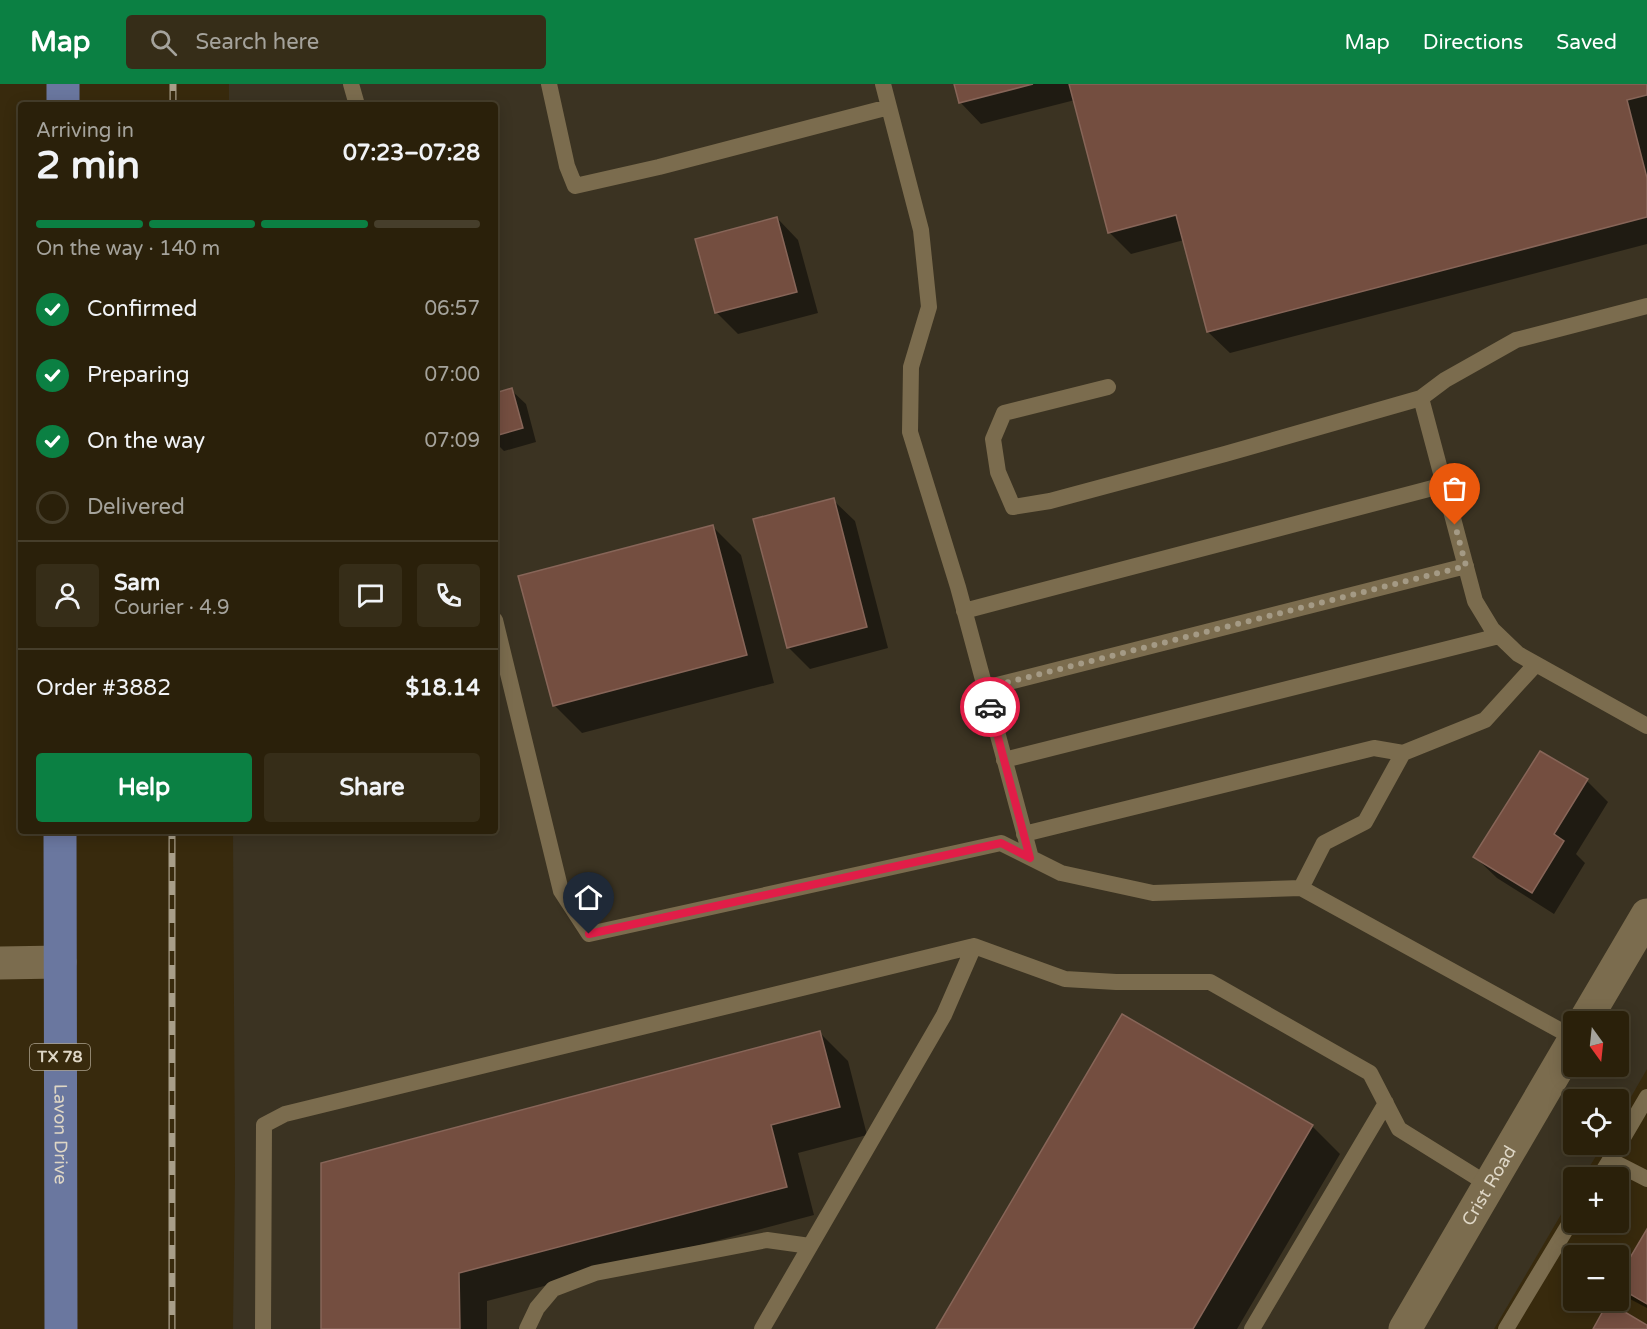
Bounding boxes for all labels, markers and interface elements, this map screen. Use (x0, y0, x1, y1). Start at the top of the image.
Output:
search box (126, 15, 546, 69)
text: Map (30, 25, 90, 59)
icon: search (147, 26, 180, 59)
text: Search here (195, 29, 319, 55)
text: Map (1344, 30, 1390, 55)
text: Directions (1423, 30, 1523, 55)
text: Saved (1556, 30, 1617, 55)
text: Arriving in (36, 119, 134, 143)
text: 07:23–07:28 (343, 140, 480, 166)
text: 2 min (36, 142, 140, 189)
text: On the way · 140 m (36, 237, 220, 261)
icon: check (36, 293, 69, 326)
text: Confirmed (87, 296, 197, 322)
text: 06:57 (425, 297, 480, 321)
icon: check (36, 359, 69, 392)
text: Preparing (87, 362, 190, 388)
text: 07:00 (425, 363, 480, 387)
icon: check (36, 425, 69, 458)
text: On the way (87, 428, 205, 454)
text: 07:09 (425, 429, 480, 453)
pin (1429, 463, 1480, 525)
icon: bag (1438, 472, 1471, 505)
text: Delivered (87, 494, 185, 520)
button: person (36, 564, 99, 627)
button: chat (339, 564, 402, 627)
button: phone (417, 564, 480, 627)
text: Sam (114, 570, 160, 596)
text: Courier · 4.9 (114, 596, 229, 620)
text: Order #3882 (36, 675, 171, 701)
text: $18.14 (405, 675, 480, 701)
courier (960, 677, 1020, 737)
icon: car (974, 691, 1007, 724)
button: Help (36, 753, 252, 822)
button: Share (264, 753, 480, 822)
pin (563, 872, 614, 934)
icon: home (572, 881, 605, 914)
north arrow (1563, 1011, 1629, 1077)
map controls (1563, 1011, 1629, 1311)
road number: TX 78 (30, 1044, 90, 1070)
street label: Lavon Drive (50, 1084, 72, 1184)
button: locate (1563, 1089, 1629, 1155)
street label: Crist Road (1457, 1142, 1521, 1230)
button: + (1563, 1167, 1629, 1233)
button: − (1563, 1245, 1629, 1311)

